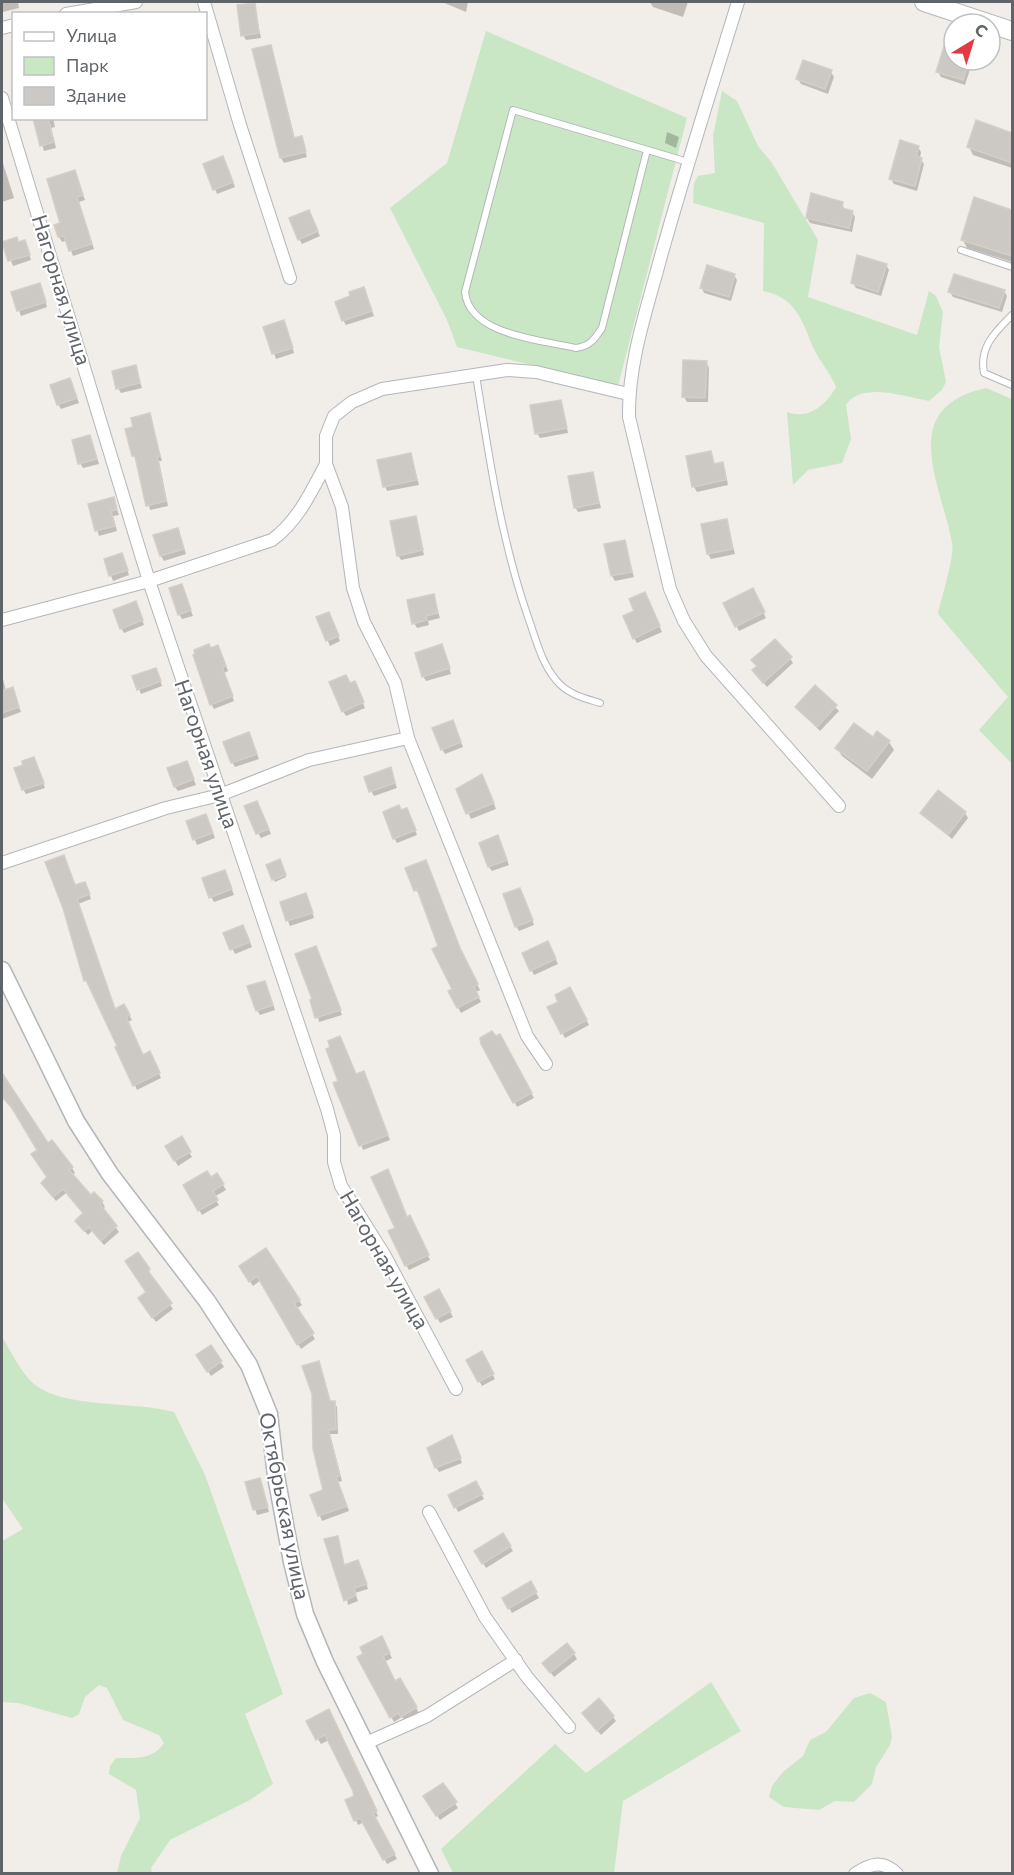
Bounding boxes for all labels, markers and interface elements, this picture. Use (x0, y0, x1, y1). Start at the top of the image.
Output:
legend (12, 12, 207, 120)
north arrow (942, 12, 1002, 72)
text: С (971, 19, 992, 41)
text: Улица (66, 24, 117, 46)
text: Парк (66, 54, 109, 76)
text: Здание (66, 84, 126, 106)
street label: Нагорная улица (28, 211, 97, 368)
street label: Нагорная улица (170, 676, 245, 831)
street label: Нагорная улица (336, 1186, 435, 1333)
street label: Октябрьская улица (255, 1410, 316, 1601)

